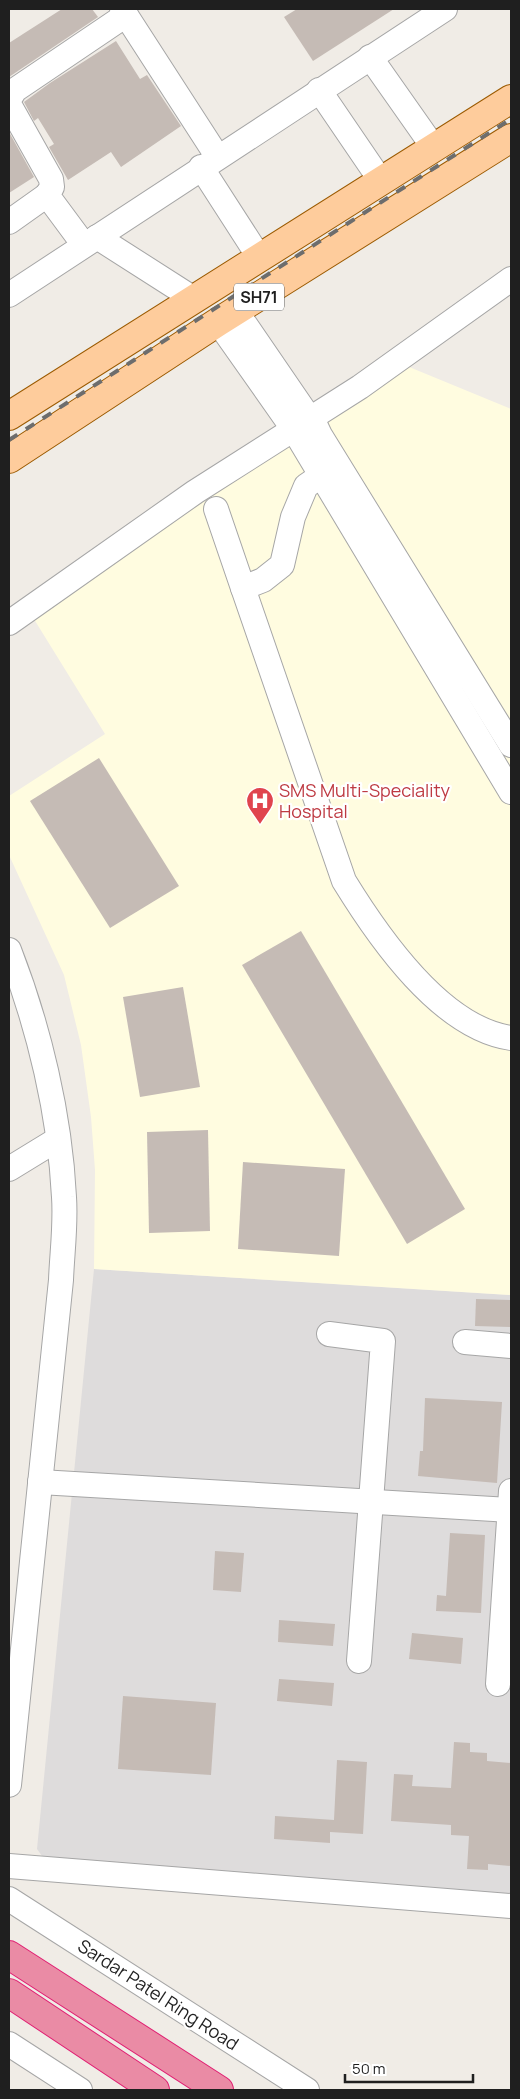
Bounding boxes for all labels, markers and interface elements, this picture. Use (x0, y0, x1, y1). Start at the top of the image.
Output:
road number: SH71 (234, 284, 284, 310)
place label: SMS Multi-Speciality Hospital (279, 778, 450, 823)
hospital icon: SMS Multi-Speciality Hospital (245, 786, 275, 825)
street label: Sardar Patel Ring Road (74, 1933, 243, 2055)
scale bar (345, 2052, 472, 2084)
text: 50 m (352, 2058, 386, 2079)

